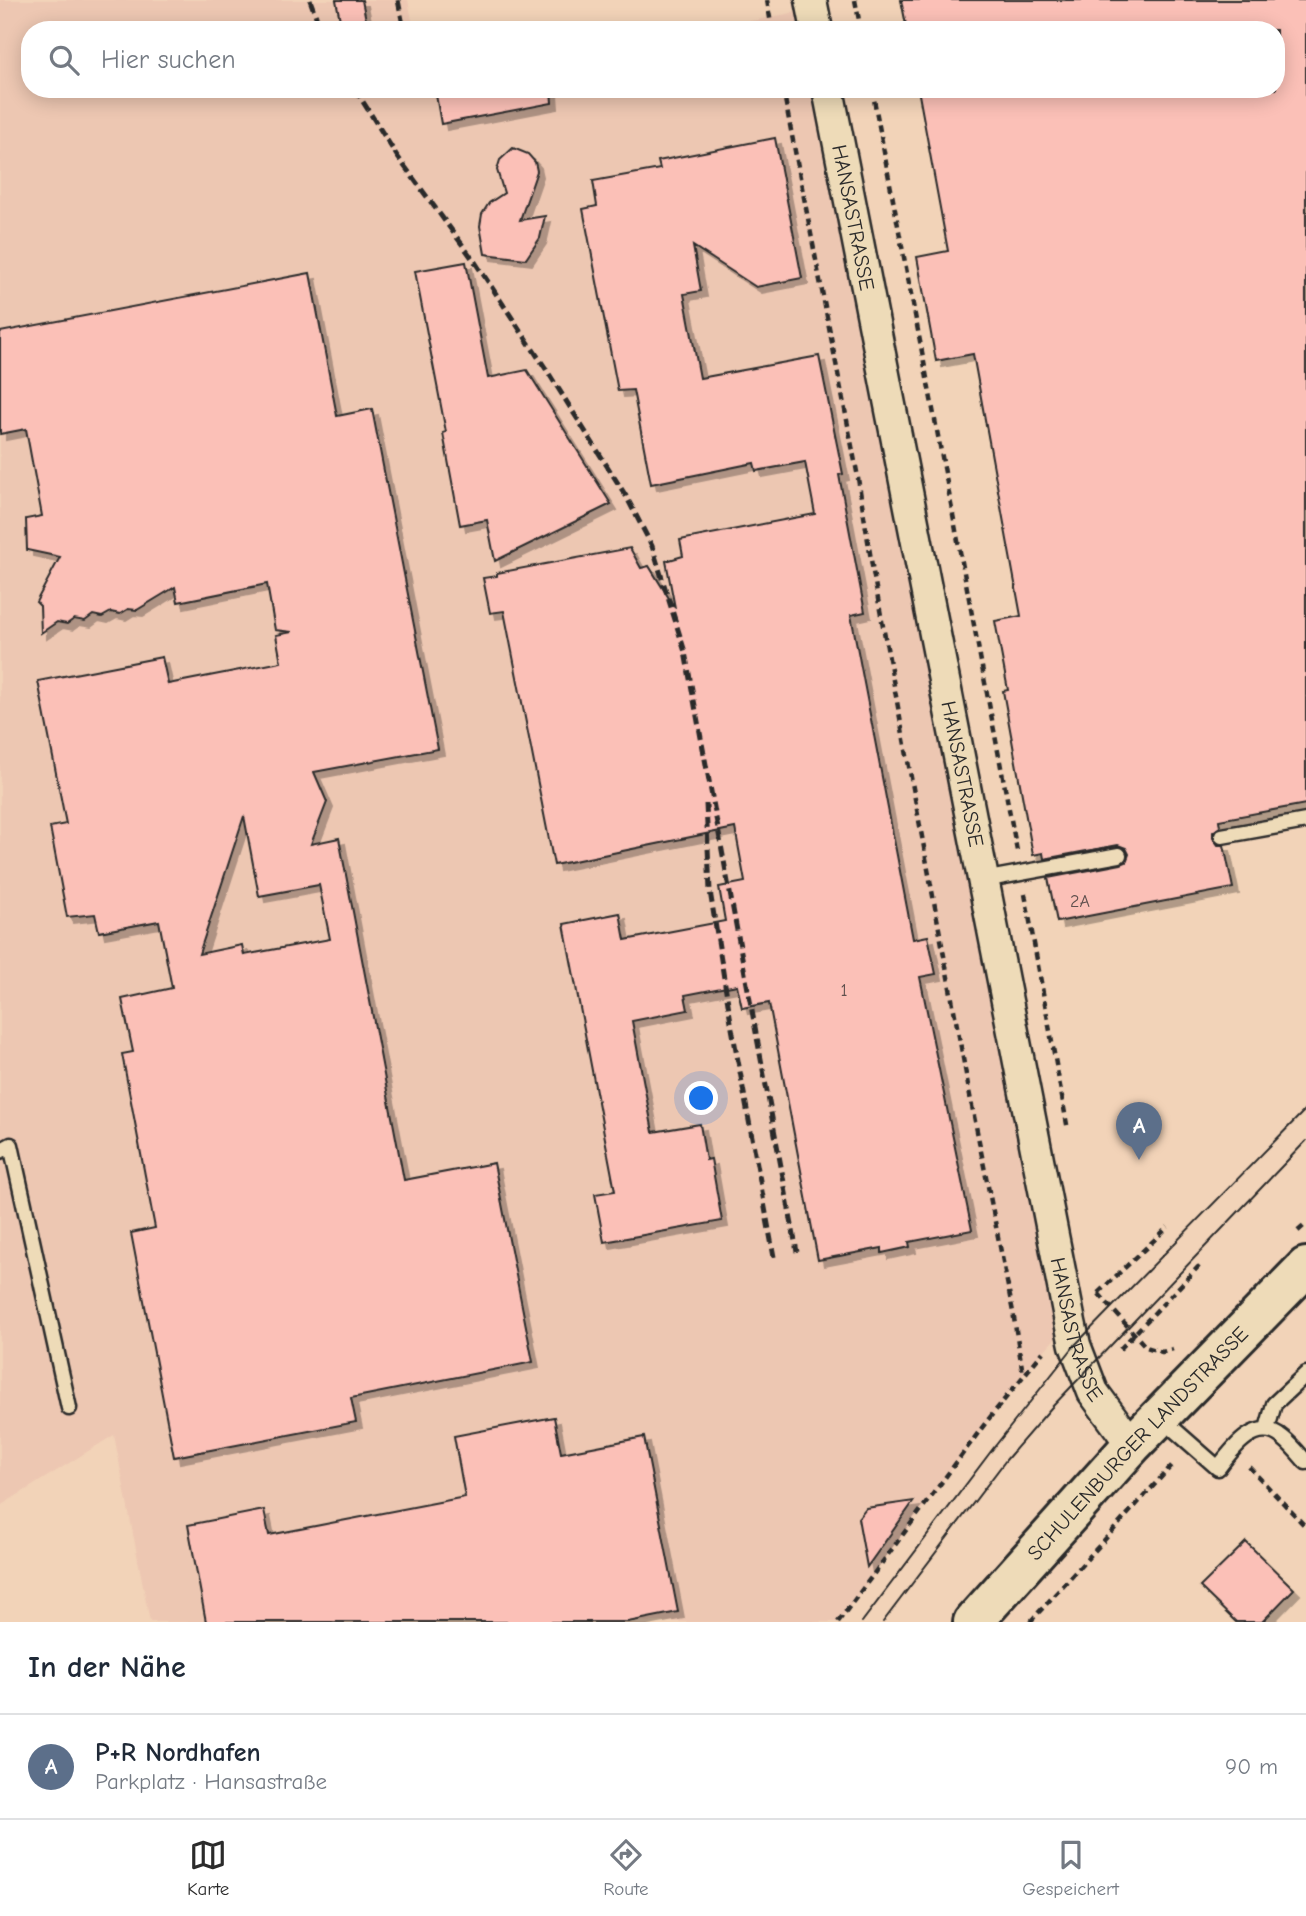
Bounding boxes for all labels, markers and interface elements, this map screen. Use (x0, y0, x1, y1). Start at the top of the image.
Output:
search box (21, 21, 1285, 98)
icon: search (45, 41, 83, 79)
text: Hier suchen (101, 45, 236, 75)
street label: HANSASTRASSE (827, 143, 879, 293)
street label: HANSASTRASSE (936, 699, 988, 849)
house number: 2A (1070, 891, 1090, 912)
house number: 1 (840, 980, 848, 1001)
your location (684, 1081, 718, 1115)
pin: A (1116, 1102, 1162, 1160)
street label: HANSASTRASSE (1046, 1255, 1108, 1406)
street label: SCHULENBURGER LANDSTRASSE (1022, 1322, 1253, 1565)
text: In der Nähe (28, 1650, 186, 1685)
text: P+R Nordhafen (95, 1738, 261, 1768)
text: A (45, 1753, 57, 1780)
text: 90 m (1225, 1753, 1278, 1780)
text: Parkplatz · Hansastraße (95, 1768, 327, 1795)
tab: Karte (187, 1836, 229, 1900)
tab: Route (603, 1836, 648, 1900)
tab: Gespeichert (1022, 1836, 1119, 1900)

